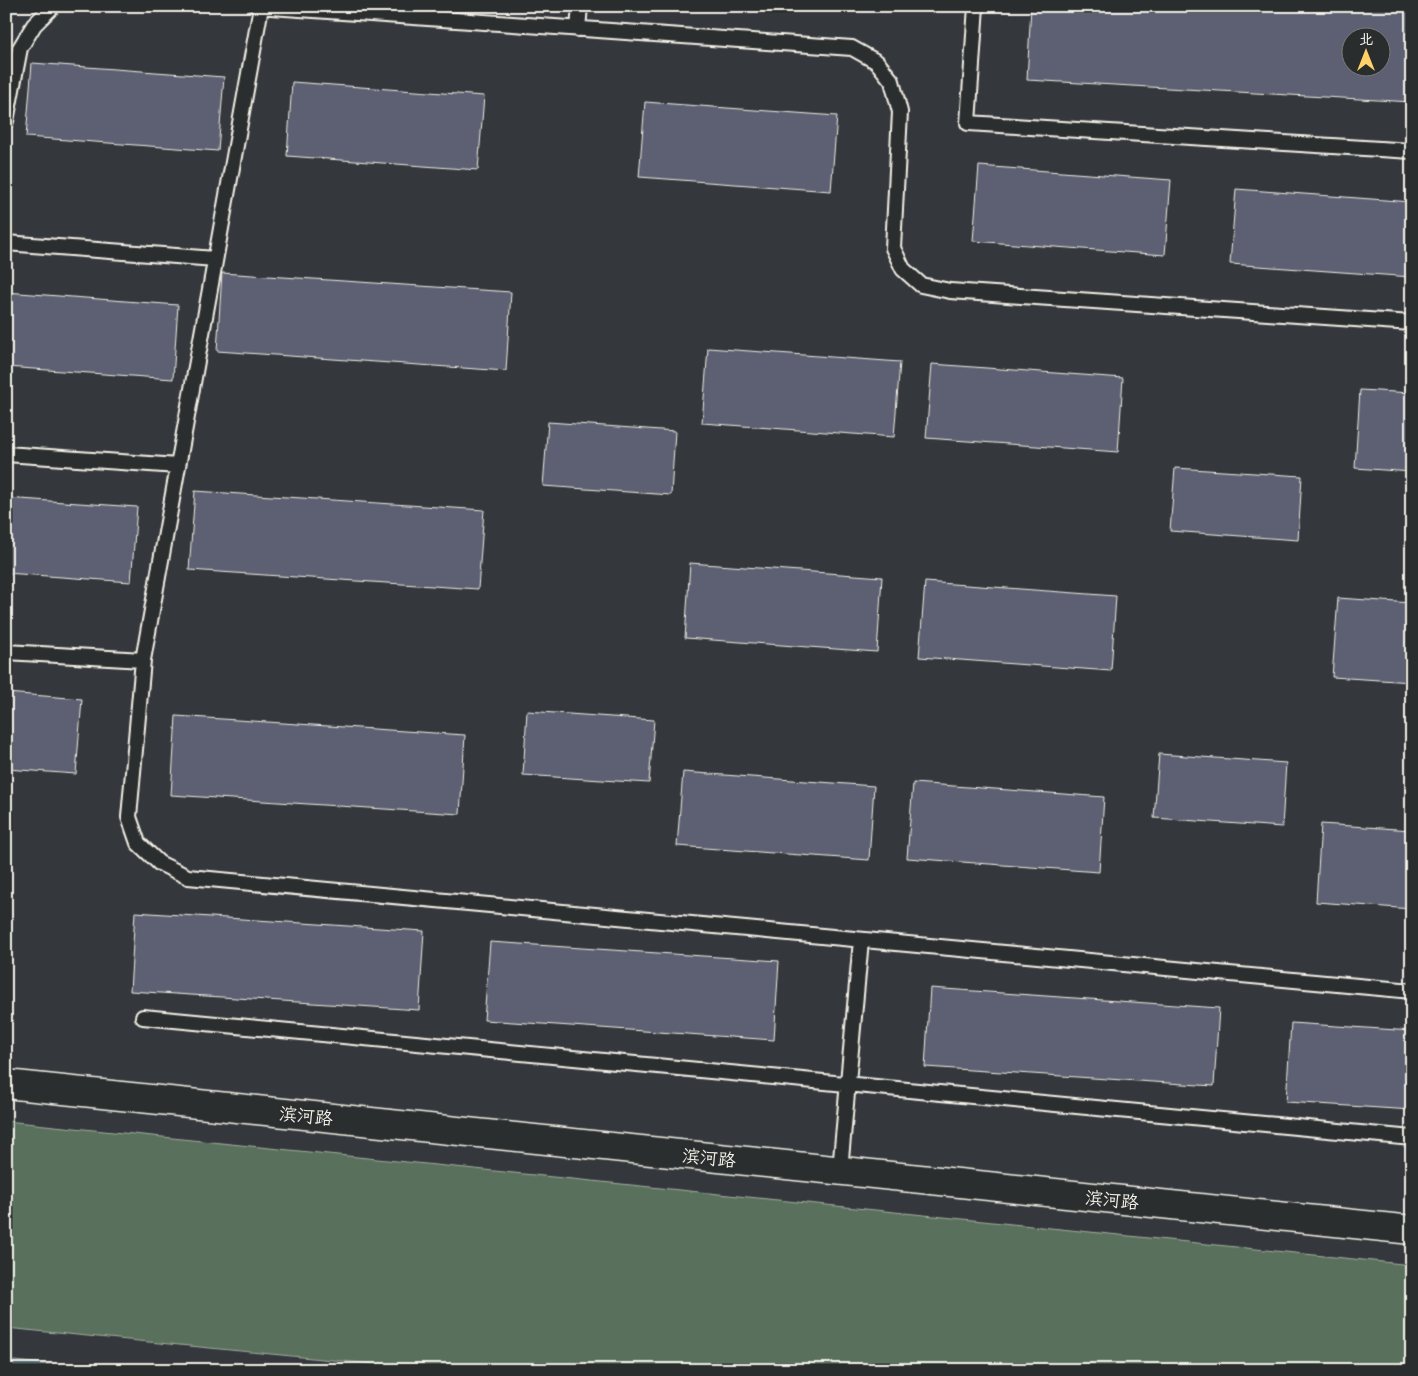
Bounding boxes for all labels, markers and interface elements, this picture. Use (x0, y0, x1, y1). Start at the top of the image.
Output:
north arrow (1340, 28, 1390, 78)
text: 北 (1359, 29, 1373, 48)
street label: 滨河路 (278, 1100, 334, 1130)
street label: 滨河路 (681, 1142, 737, 1172)
street label: 滨河路 (1084, 1184, 1140, 1214)

